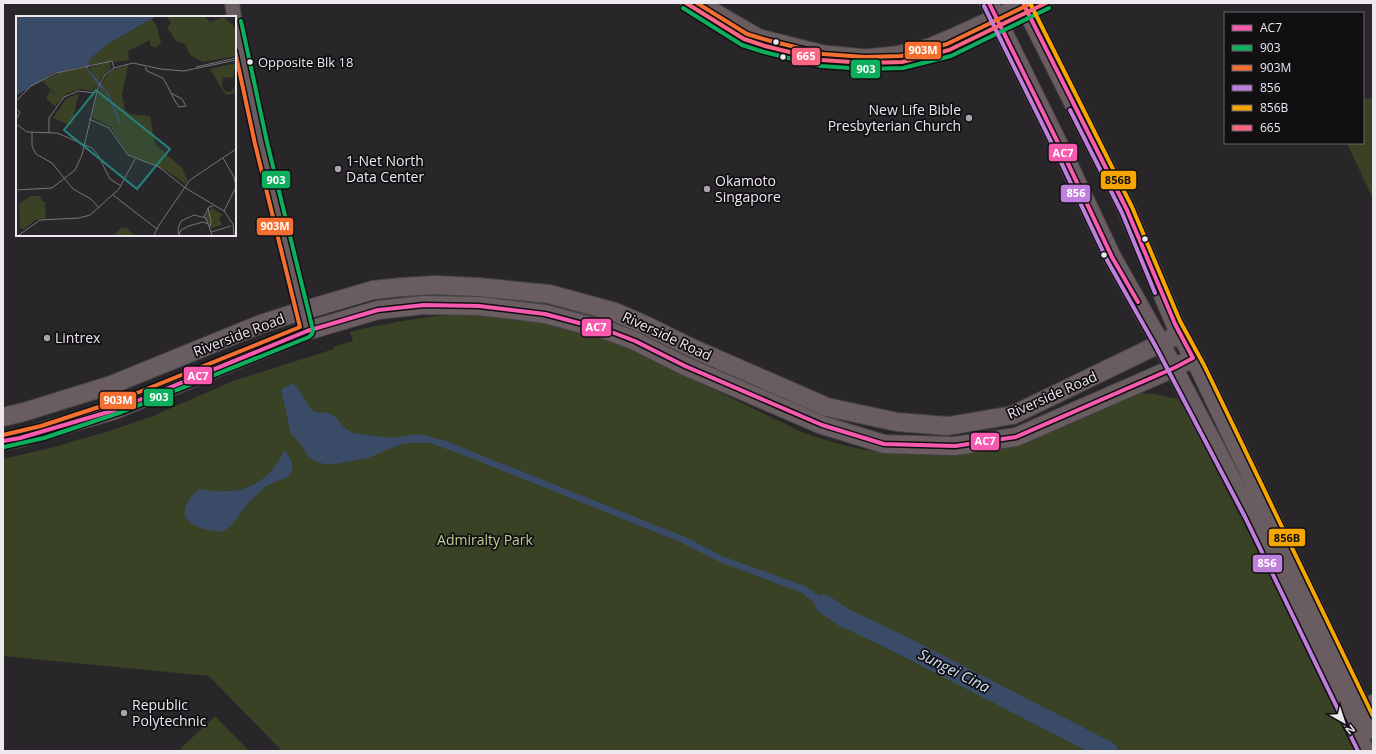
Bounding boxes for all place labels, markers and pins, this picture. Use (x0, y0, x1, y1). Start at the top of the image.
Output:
unlabelled marker (771, 37, 781, 47)
unlabelled marker (778, 52, 788, 62)
place label: Opposite Blk 18 (258, 53, 353, 71)
marker: Opposite Blk 18 (245, 57, 255, 67)
place label: New Life Bible Presbyterian Church (828, 100, 961, 135)
marker: New Life Bible Presbyterian Church (964, 113, 974, 123)
place label: 1-Net North Data Center (346, 151, 424, 186)
marker: 1-Net North Data Center (333, 164, 343, 174)
place label: Okamoto Singapore (715, 171, 781, 206)
marker: Okamoto Singapore (702, 184, 712, 194)
unlabelled marker (1140, 234, 1150, 244)
unlabelled marker (1099, 250, 1109, 260)
place label: Lintrex (55, 328, 101, 347)
marker: Lintrex (42, 333, 52, 343)
place label: Republic Polytechnic (132, 695, 207, 730)
marker: Republic Polytechnic (119, 708, 129, 718)

